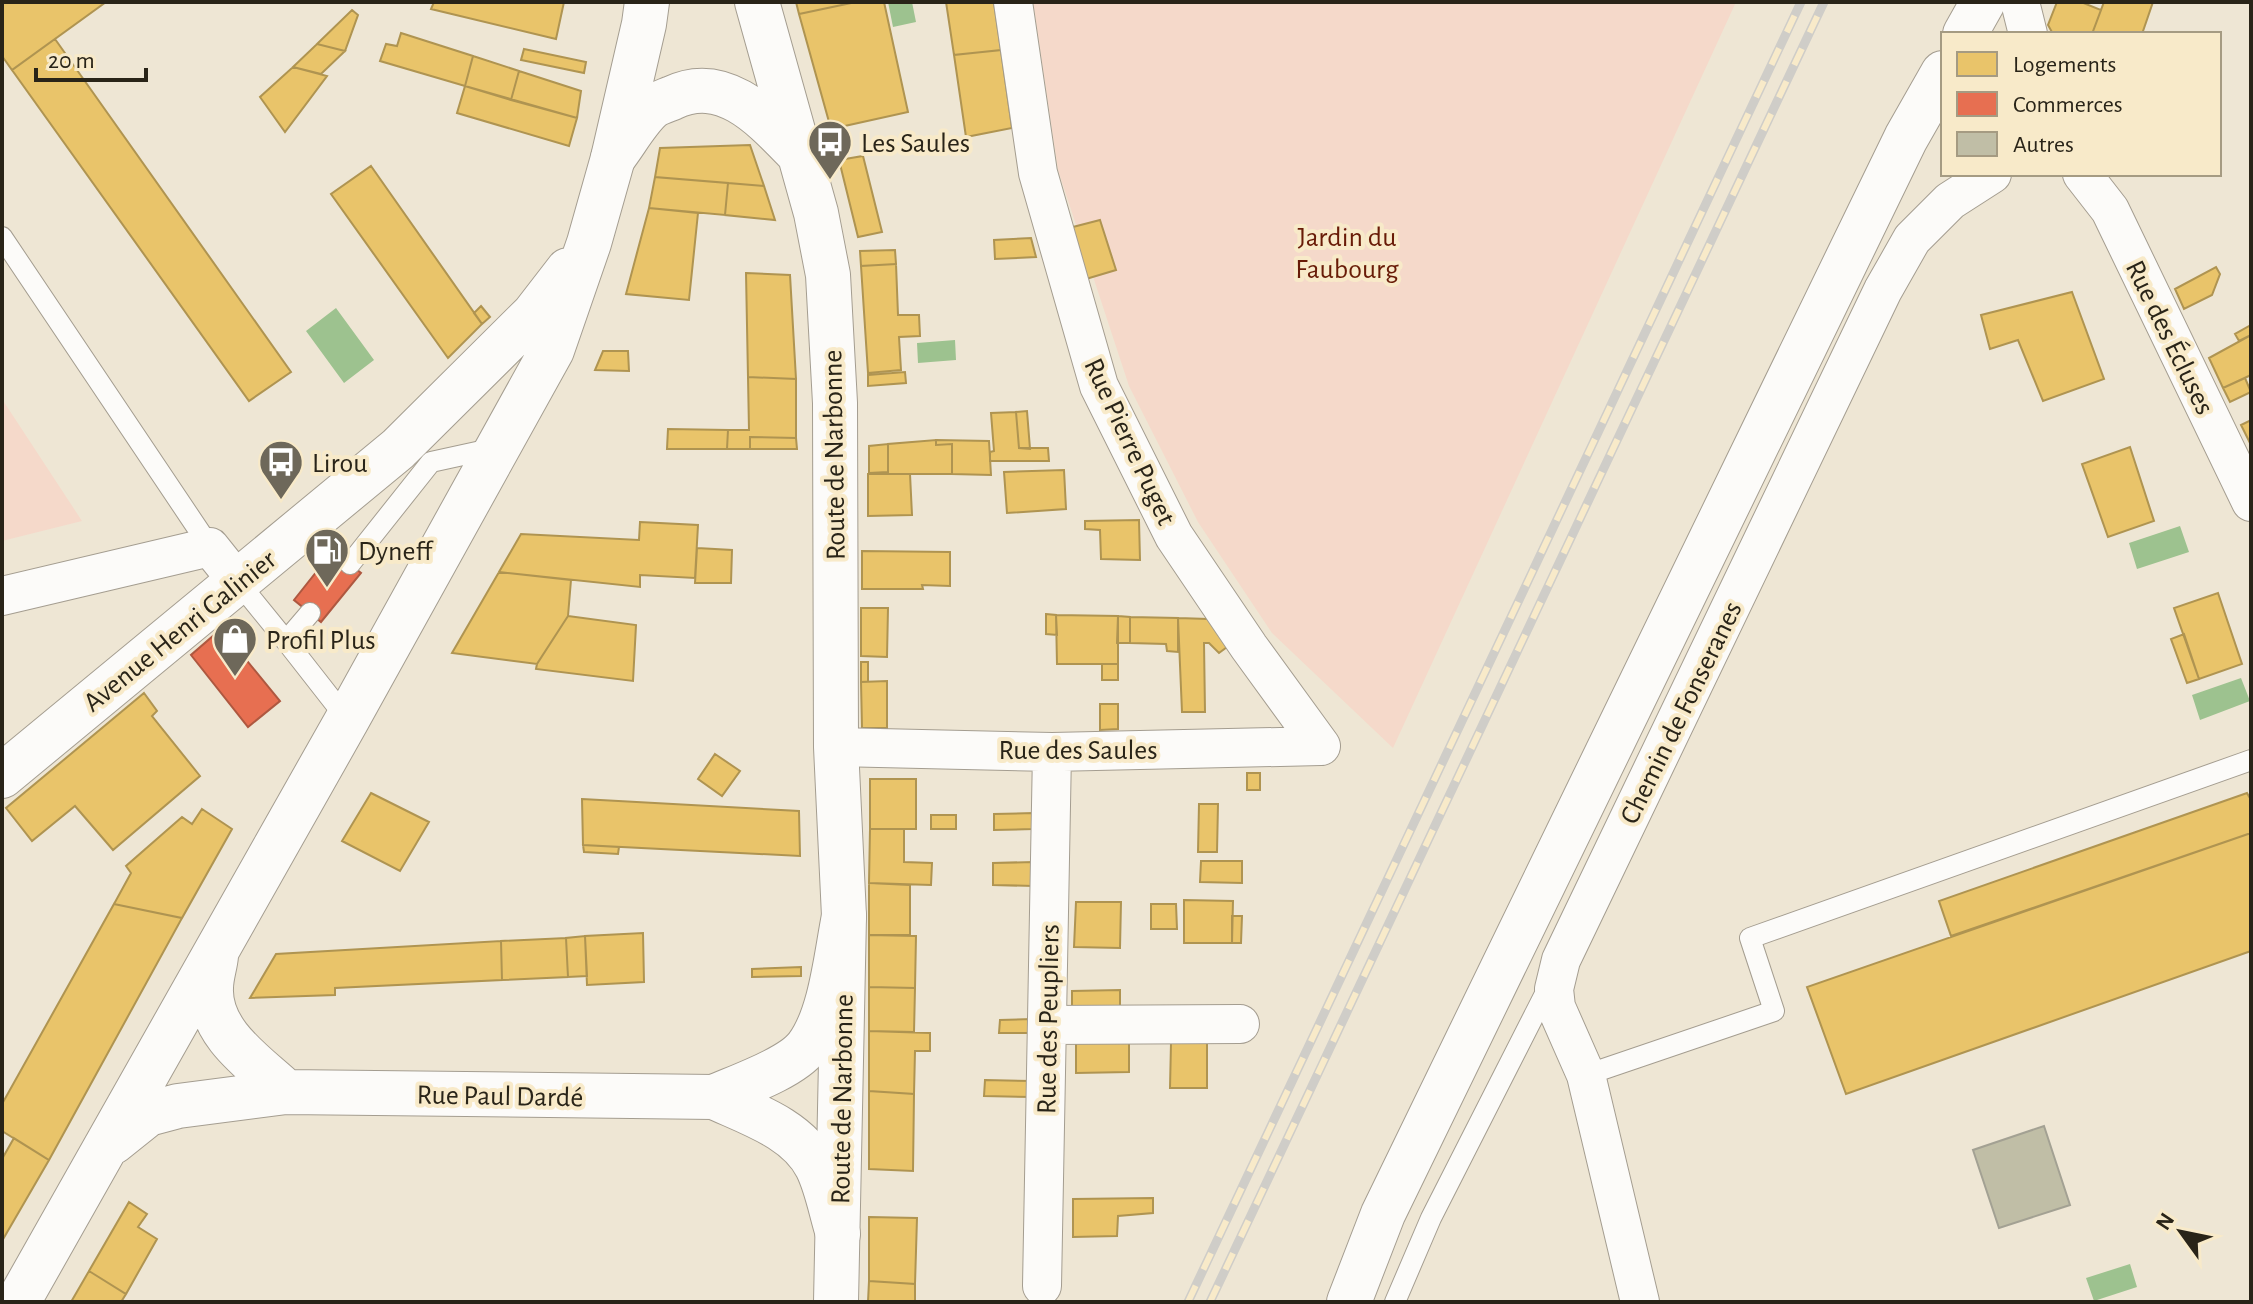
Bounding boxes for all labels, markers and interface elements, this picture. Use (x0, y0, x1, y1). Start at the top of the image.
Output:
scale bar (36, 32, 146, 82)
legend (1941, 32, 2221, 176)
text: 20 m (48, 49, 95, 73)
text: Logements (2013, 53, 2116, 77)
text: Commerces (2013, 93, 2123, 117)
bus stop icon: Les Saules (806, 118, 854, 181)
place label: Les Saules (861, 130, 970, 158)
text: Autres (2013, 133, 2074, 157)
park label: Jardin du Faubourg (1295, 224, 1399, 284)
street label: Rue des Écluses (2120, 255, 2221, 419)
street label: Route de Narbonne (819, 350, 851, 560)
street label: Rue Pierre Puget (1078, 354, 1180, 530)
bus stop icon: Lirou (257, 438, 305, 501)
place label: Lirou (312, 450, 367, 478)
fuel station icon: Dyneff (303, 526, 351, 589)
place label: Dyneff (358, 538, 434, 566)
street label: Avenue Henri Galinier (79, 546, 282, 718)
street label: Chemin de Fonseranes (1616, 597, 1748, 829)
shop icon: Profil Plus (211, 615, 259, 678)
place label: Profil Plus (266, 627, 376, 655)
street label: Rue des Saules (998, 737, 1158, 765)
street label: Rue des Peupliers (1033, 924, 1065, 1114)
street label: Route de Narbonne (827, 994, 859, 1204)
street label: Rue Paul Dardé (416, 1082, 583, 1112)
north arrow (2141, 1192, 2221, 1272)
text: N (2152, 1209, 2178, 1234)

